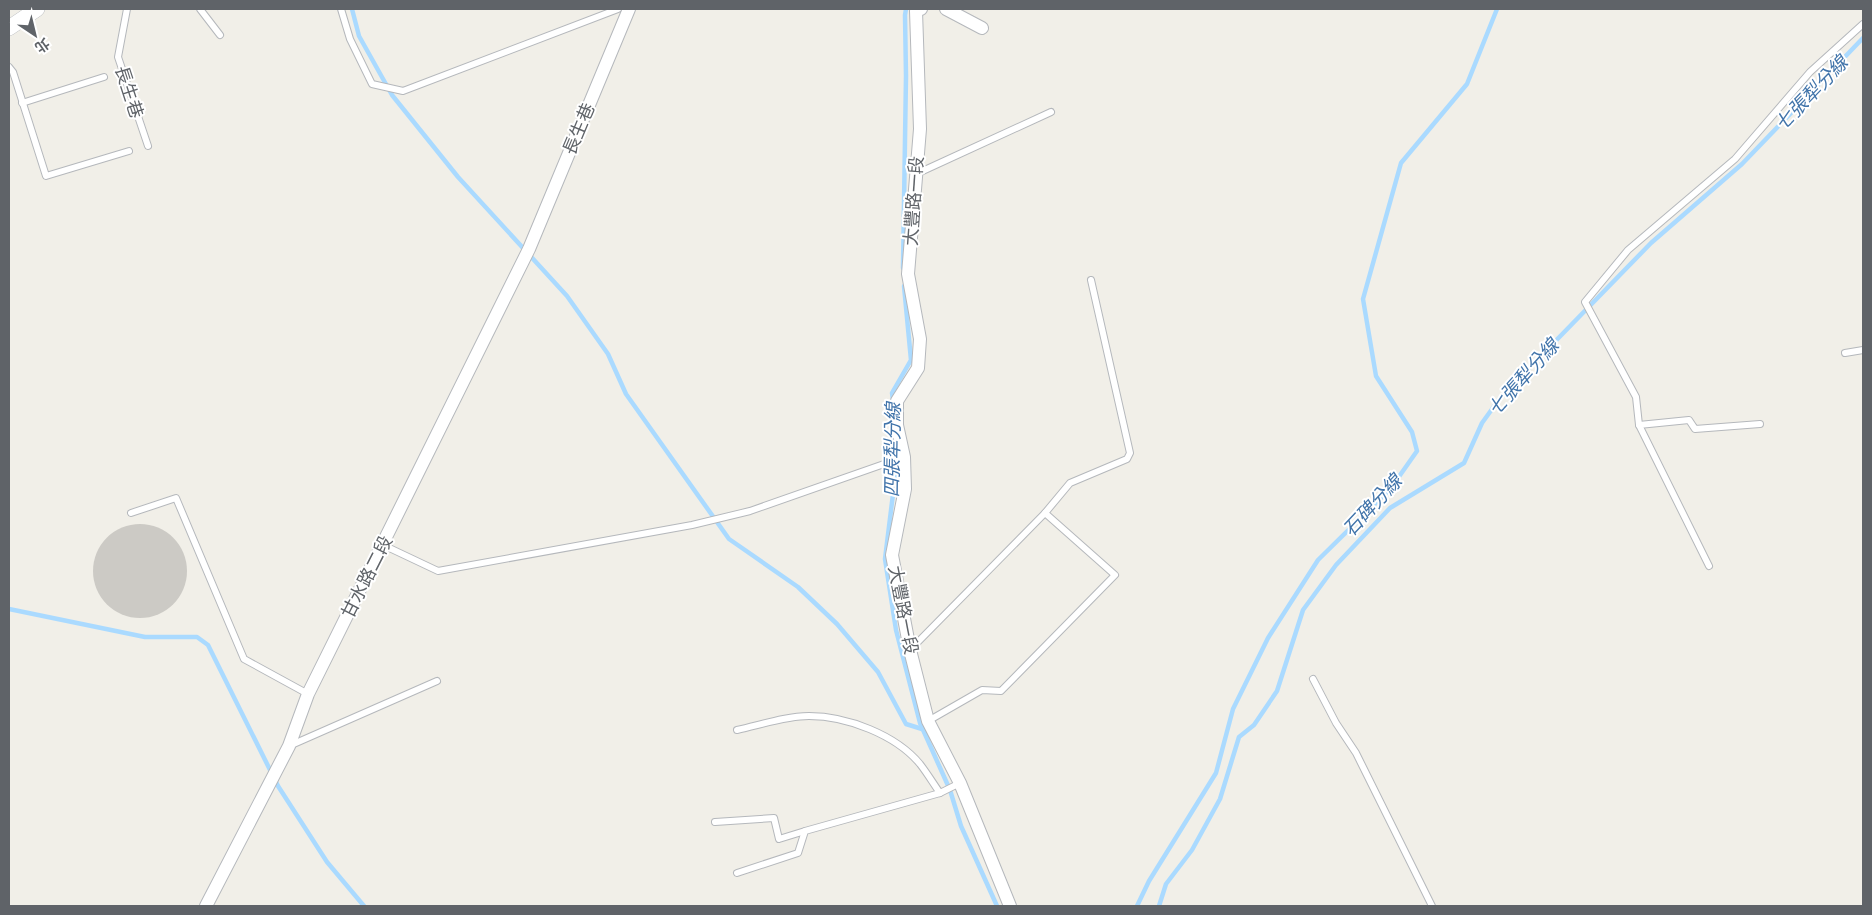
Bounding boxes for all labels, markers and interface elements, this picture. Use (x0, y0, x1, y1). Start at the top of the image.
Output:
north arrow (10, 10, 60, 60)
text: 北 (32, 34, 53, 56)
water label: 七張犁分線 (1770, 50, 1854, 136)
street label: 長生巷 (110, 63, 148, 121)
street label: 長生巷 (558, 100, 600, 158)
street label: 大豐路一段 (900, 155, 928, 247)
water label: 七張犁分線 (1483, 333, 1565, 420)
water label: 四張犁分線 (880, 400, 905, 498)
water label: 石碑分線 (1338, 468, 1408, 541)
street label: 甘水路二段 (337, 532, 397, 622)
street label: 大豐路一段 (884, 564, 922, 656)

